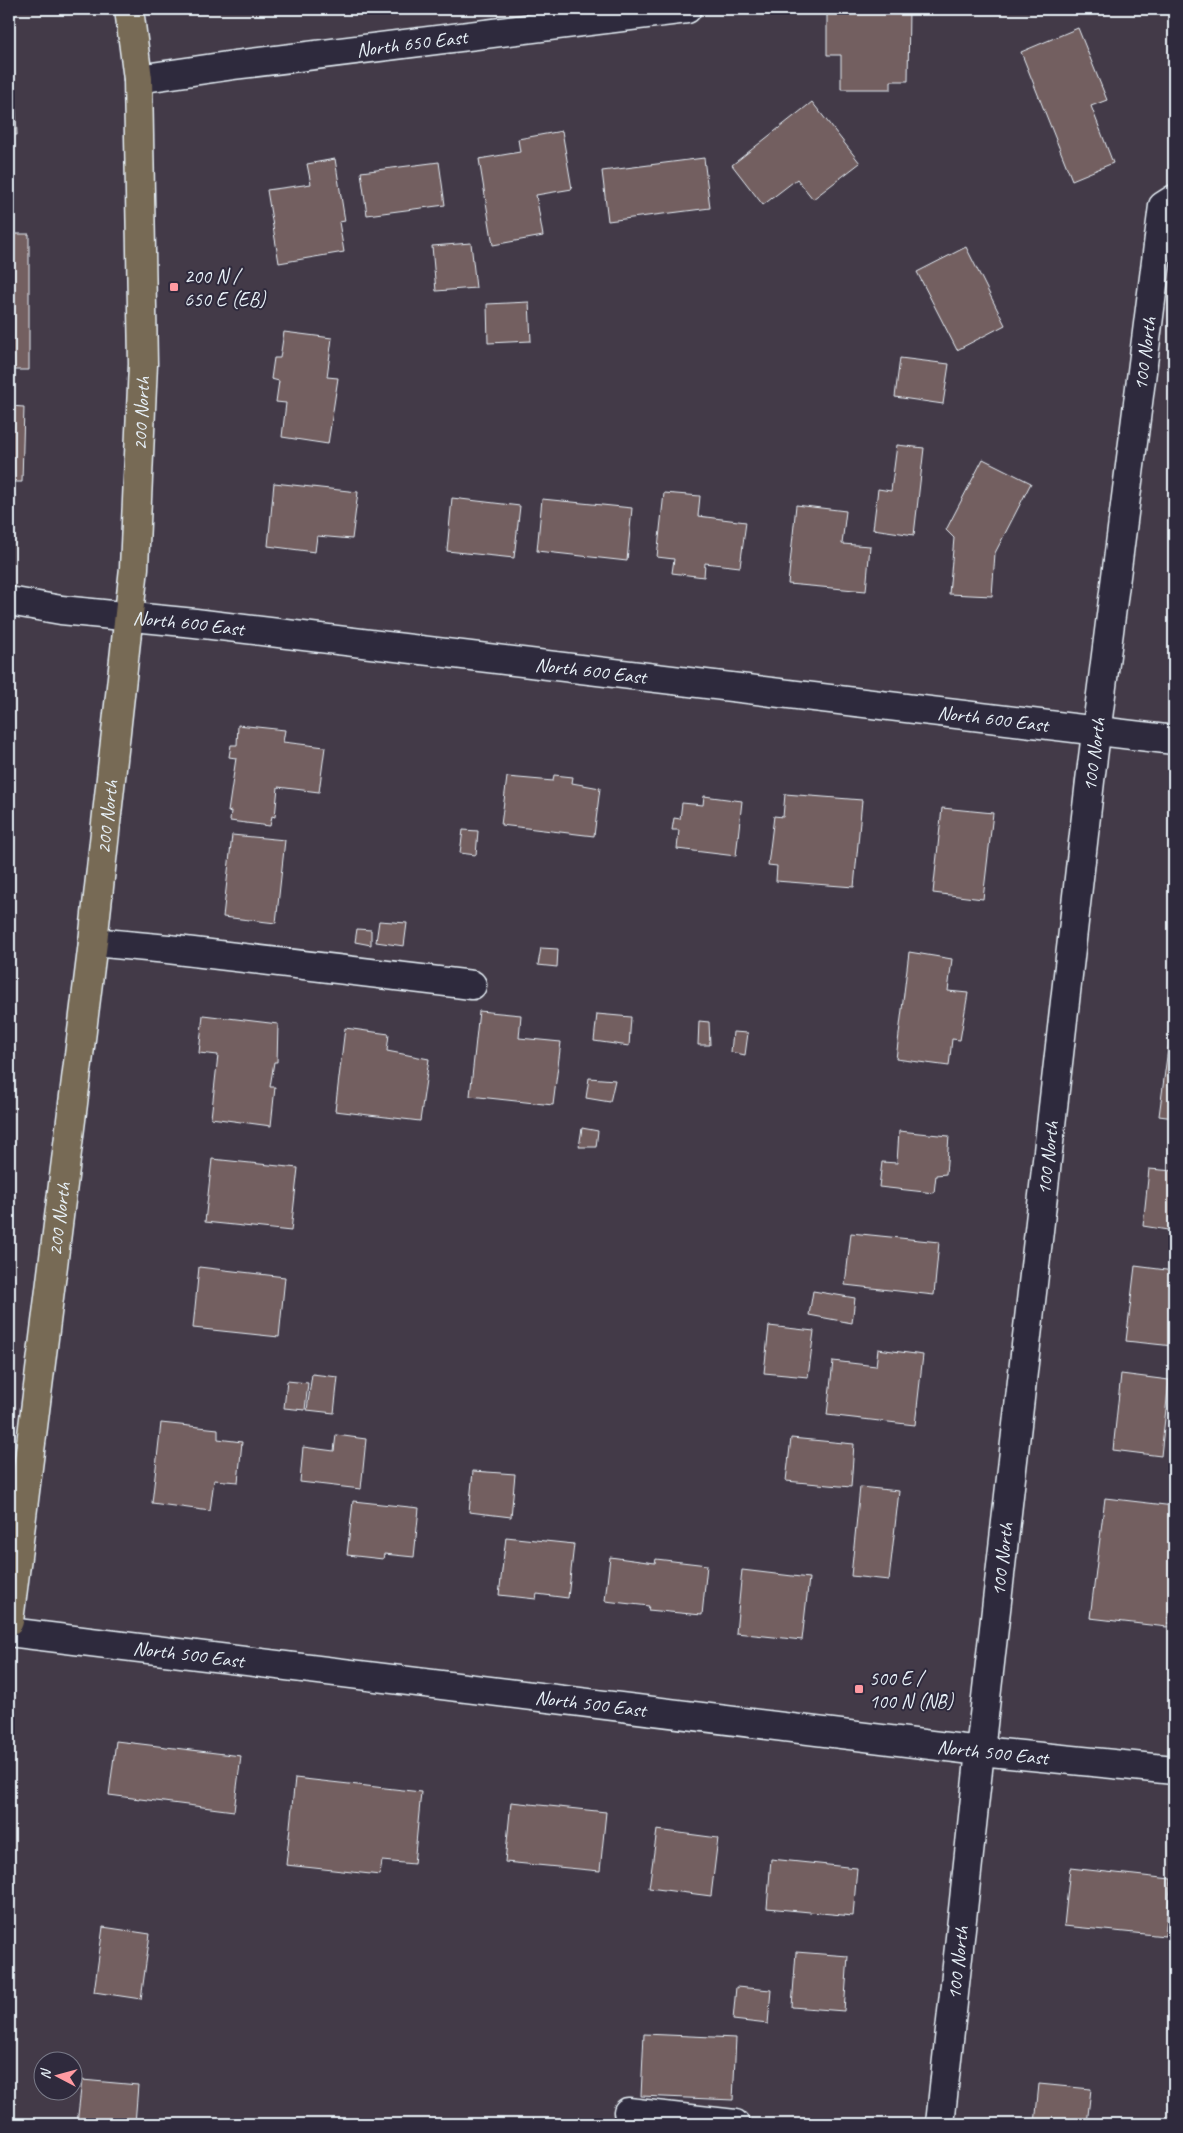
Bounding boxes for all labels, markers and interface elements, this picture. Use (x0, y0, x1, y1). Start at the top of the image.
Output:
street label: North 650 East (355, 24, 471, 62)
place label: 200 N / 650 E (EB) (184, 264, 267, 312)
marker: 200 N / 650 E (EB) (168, 281, 180, 293)
street label: 100 North (1127, 315, 1161, 392)
street label: 200 North (127, 375, 155, 451)
street label: North 600 East (132, 605, 248, 642)
street label: North 600 East (534, 651, 650, 690)
street label: North 600 East (936, 699, 1052, 738)
street label: 100 North (1076, 715, 1111, 793)
street label: 200 North (90, 778, 123, 855)
street label: 100 North (1031, 1119, 1064, 1196)
street label: 200 North (42, 1180, 76, 1257)
street label: 100 North (985, 1520, 1018, 1597)
street label: North 500 East (132, 1635, 248, 1673)
place label: 500 E / 100 N (NB) (869, 1666, 954, 1714)
marker: 500 E / 100 N (NB) (853, 1683, 865, 1695)
street label: North 500 East (534, 1684, 650, 1723)
street label: North 500 East (936, 1733, 1052, 1770)
street label: 100 North (941, 1924, 974, 2001)
north arrow (32, 2050, 82, 2100)
text: N (37, 2067, 55, 2080)

